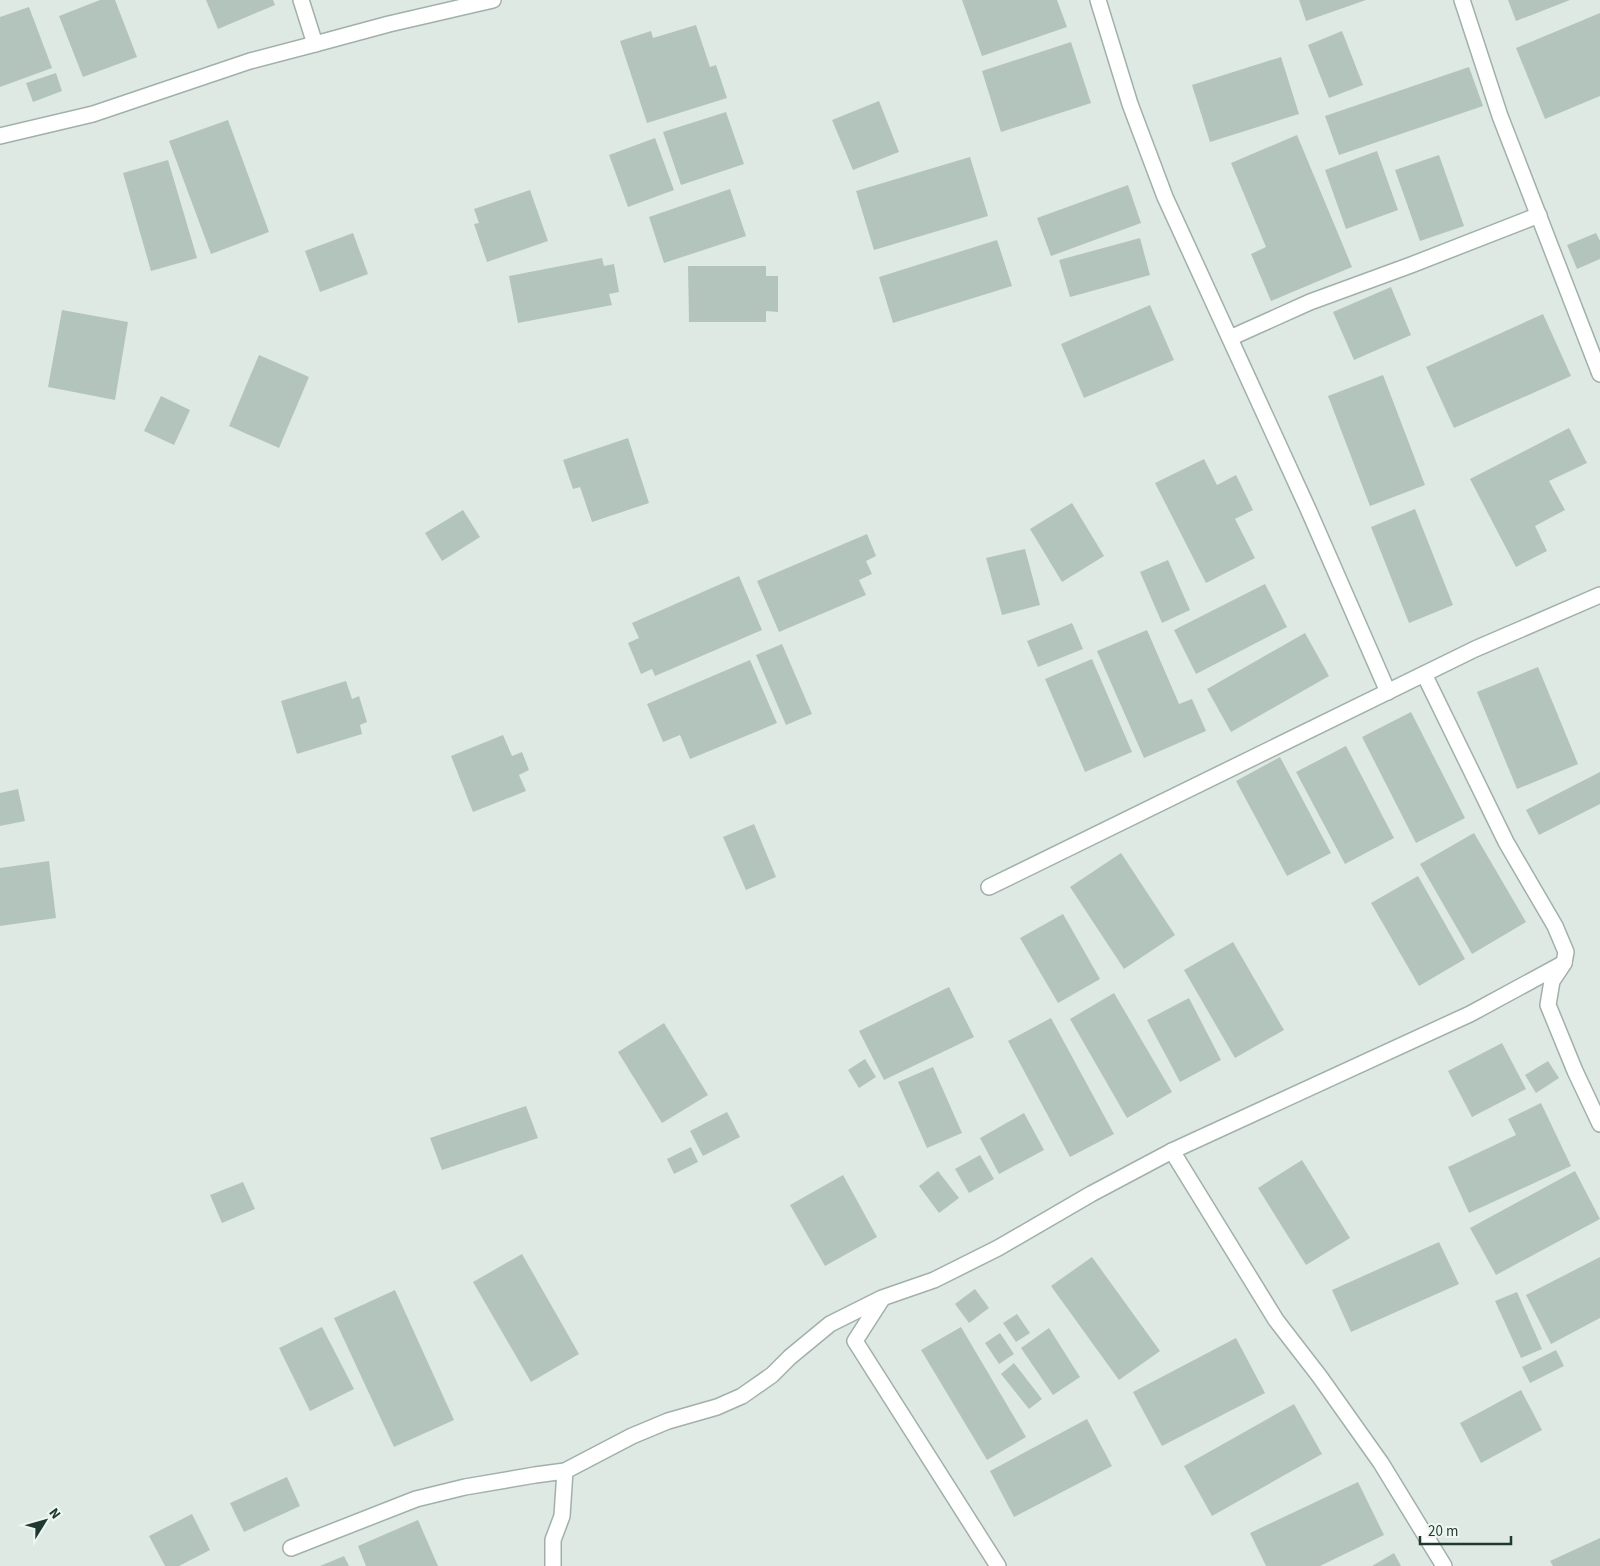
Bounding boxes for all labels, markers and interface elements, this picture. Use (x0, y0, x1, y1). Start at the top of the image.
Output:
north arrow (20, 1496, 70, 1546)
text: N (44, 1504, 65, 1524)
scale bar (1420, 1514, 1511, 1546)
text: 20 m (1428, 1521, 1458, 1542)

